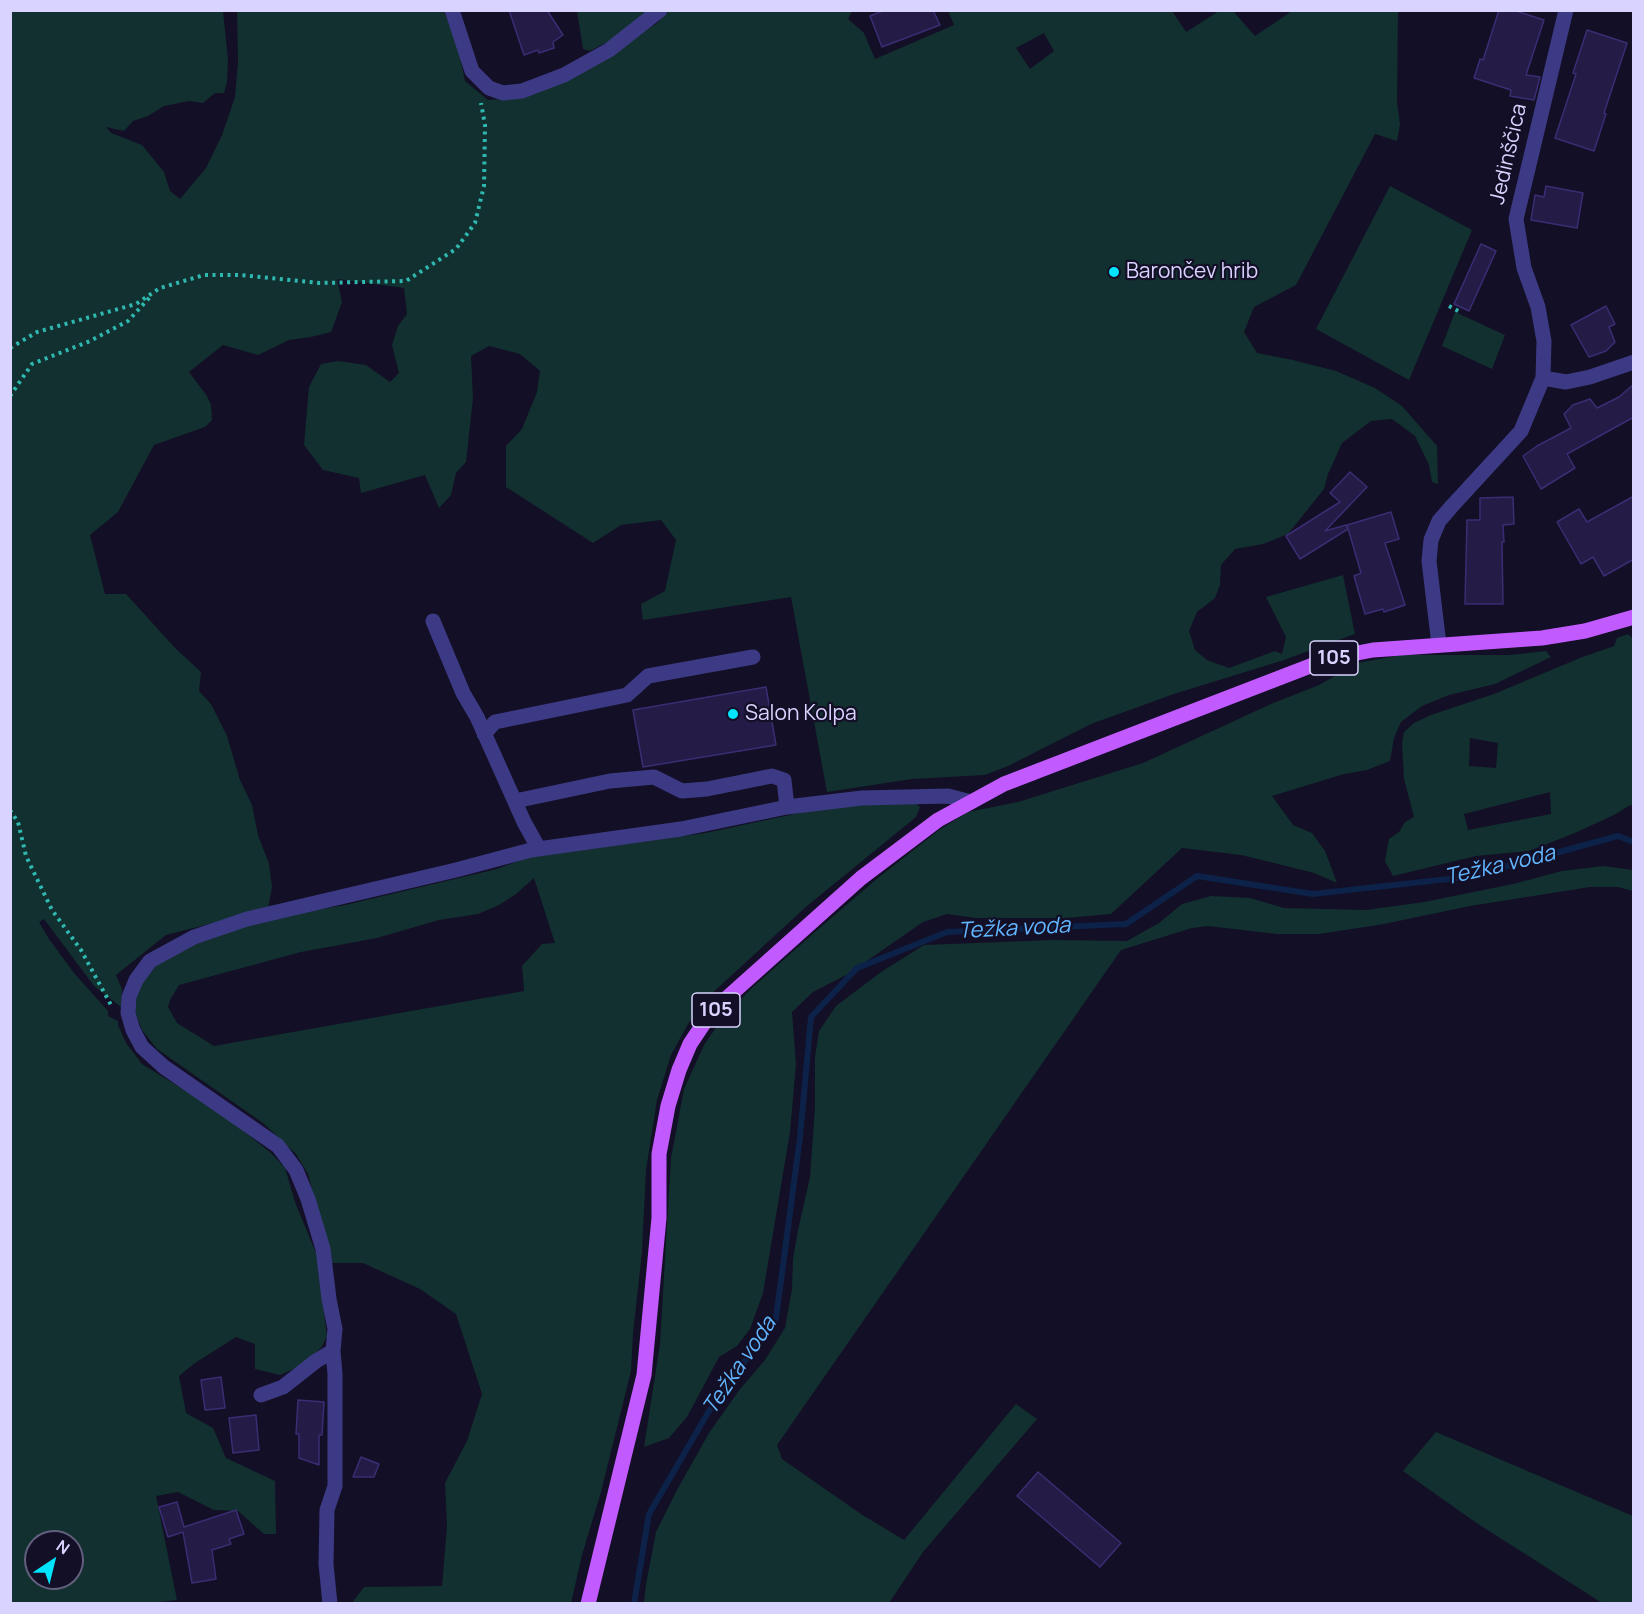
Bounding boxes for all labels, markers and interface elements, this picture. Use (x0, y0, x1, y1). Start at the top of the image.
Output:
street label: Jedinščica (1485, 101, 1533, 207)
place label: Barončev hrib (1126, 259, 1258, 285)
marker: Barončev hrib (1107, 265, 1121, 279)
road number: 105 (1310, 641, 1358, 675)
place label: Salon Kolpa (745, 701, 857, 727)
marker: Salon Kolpa (726, 707, 740, 721)
water label: Težka voda (1442, 840, 1558, 892)
water label: Težka voda (957, 913, 1071, 945)
road number: 105 (692, 993, 740, 1027)
water label: Težka voda (698, 1312, 782, 1420)
north arrow (24, 1530, 84, 1590)
text: N (52, 1535, 74, 1559)

